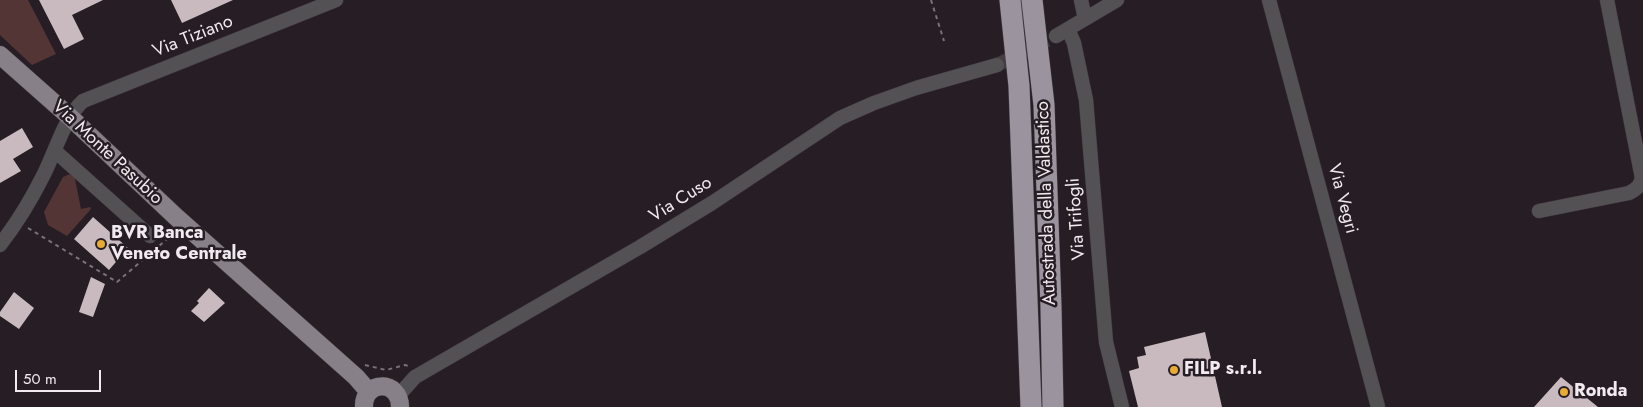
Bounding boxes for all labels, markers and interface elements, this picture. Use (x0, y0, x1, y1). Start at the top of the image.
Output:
street label: Via Tiziano (150, 11, 236, 63)
street label: Via Monte Pasubio (47, 96, 167, 210)
street label: Autostrada della Valdastico (1033, 101, 1061, 305)
street label: Via Vegri (1322, 162, 1362, 236)
street label: Via Cuso (646, 172, 716, 228)
street label: Via Trifogli (1063, 177, 1091, 261)
place label: BVR Banca Veneto Centrale (111, 223, 247, 266)
marker: BVR Banca Veneto Centrale (95, 238, 107, 250)
place label: FILP s.r.l. (1184, 359, 1263, 381)
scale bar (18, 360, 104, 392)
marker: FILP s.r.l. (1168, 364, 1180, 376)
text: 50 m (23, 368, 57, 390)
place label: Ronda (1574, 381, 1627, 403)
marker: Ronda (1558, 386, 1570, 398)

